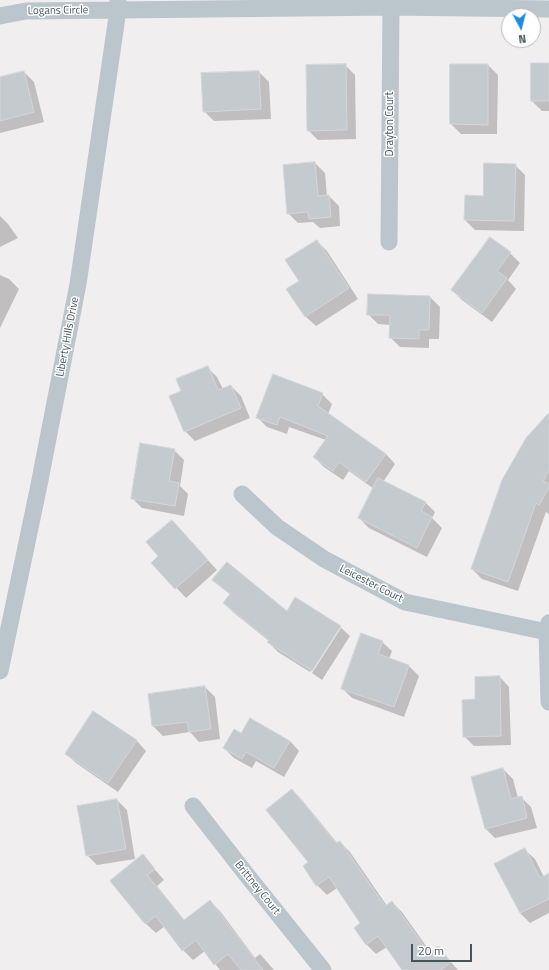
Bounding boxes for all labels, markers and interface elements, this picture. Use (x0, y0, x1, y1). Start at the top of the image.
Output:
street label: Logans Circle (28, 4, 88, 18)
north arrow (501, 8, 541, 48)
text: N (518, 31, 527, 47)
street label: Drayton Court (383, 92, 397, 156)
street label: Liberty Hills Drive (54, 296, 82, 378)
street label: Leicester Court (337, 562, 405, 606)
street label: Brittney Court (231, 859, 283, 917)
scale bar (413, 936, 474, 962)
text: 20 m (418, 941, 444, 960)

